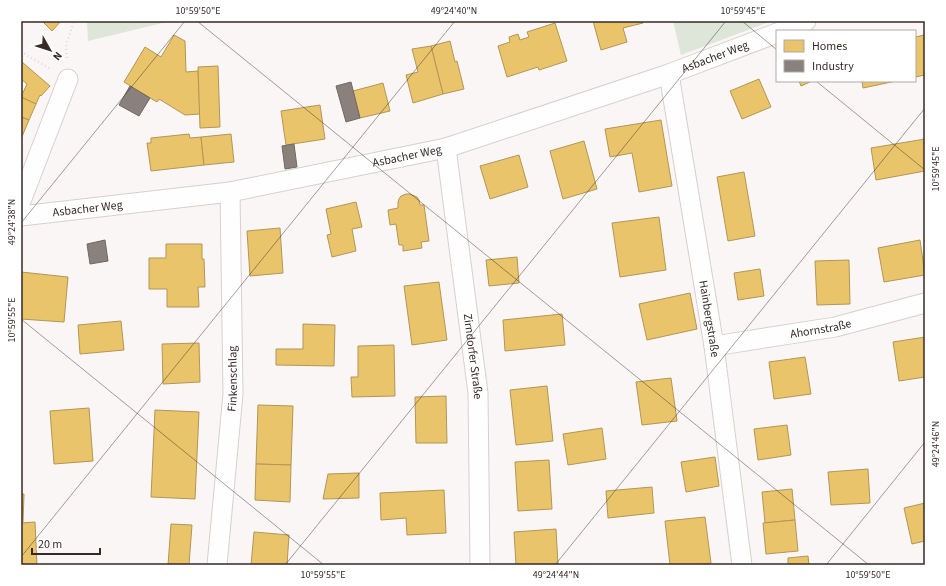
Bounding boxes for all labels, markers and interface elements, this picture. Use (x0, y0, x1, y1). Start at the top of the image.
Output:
text: 10°59'50"E (175, 4, 221, 18)
text: 49°24'40"N (431, 4, 477, 18)
text: 10°59'45"E (720, 4, 766, 18)
north arrow (30, 30, 70, 70)
legend (776, 30, 916, 82)
street label: Asbacher Weg (679, 36, 751, 77)
text: Homes (812, 38, 847, 55)
text: N (49, 48, 66, 64)
text: Industry (812, 58, 854, 75)
street label: Asbacher Weg (371, 141, 443, 171)
text: 10°59'45"E (929, 146, 943, 192)
street label: Asbacher Weg (52, 196, 123, 221)
text: 49°24'38"N (5, 199, 19, 245)
street label: Hainbergstraße (695, 279, 724, 358)
text: 10°59'55"E (5, 297, 19, 343)
street label: Zirndorfer Straße (459, 312, 487, 399)
street label: Ahornstraße (789, 315, 853, 342)
street label: Finkenschlag (223, 346, 242, 412)
text: 49°24'46"N (929, 421, 943, 467)
scale bar (32, 530, 100, 556)
text: 20 m (38, 536, 62, 553)
text: 10°59'55"E (300, 568, 346, 582)
text: 49°24'44"N (533, 568, 579, 582)
text: 10°59'50"E (845, 568, 891, 582)

